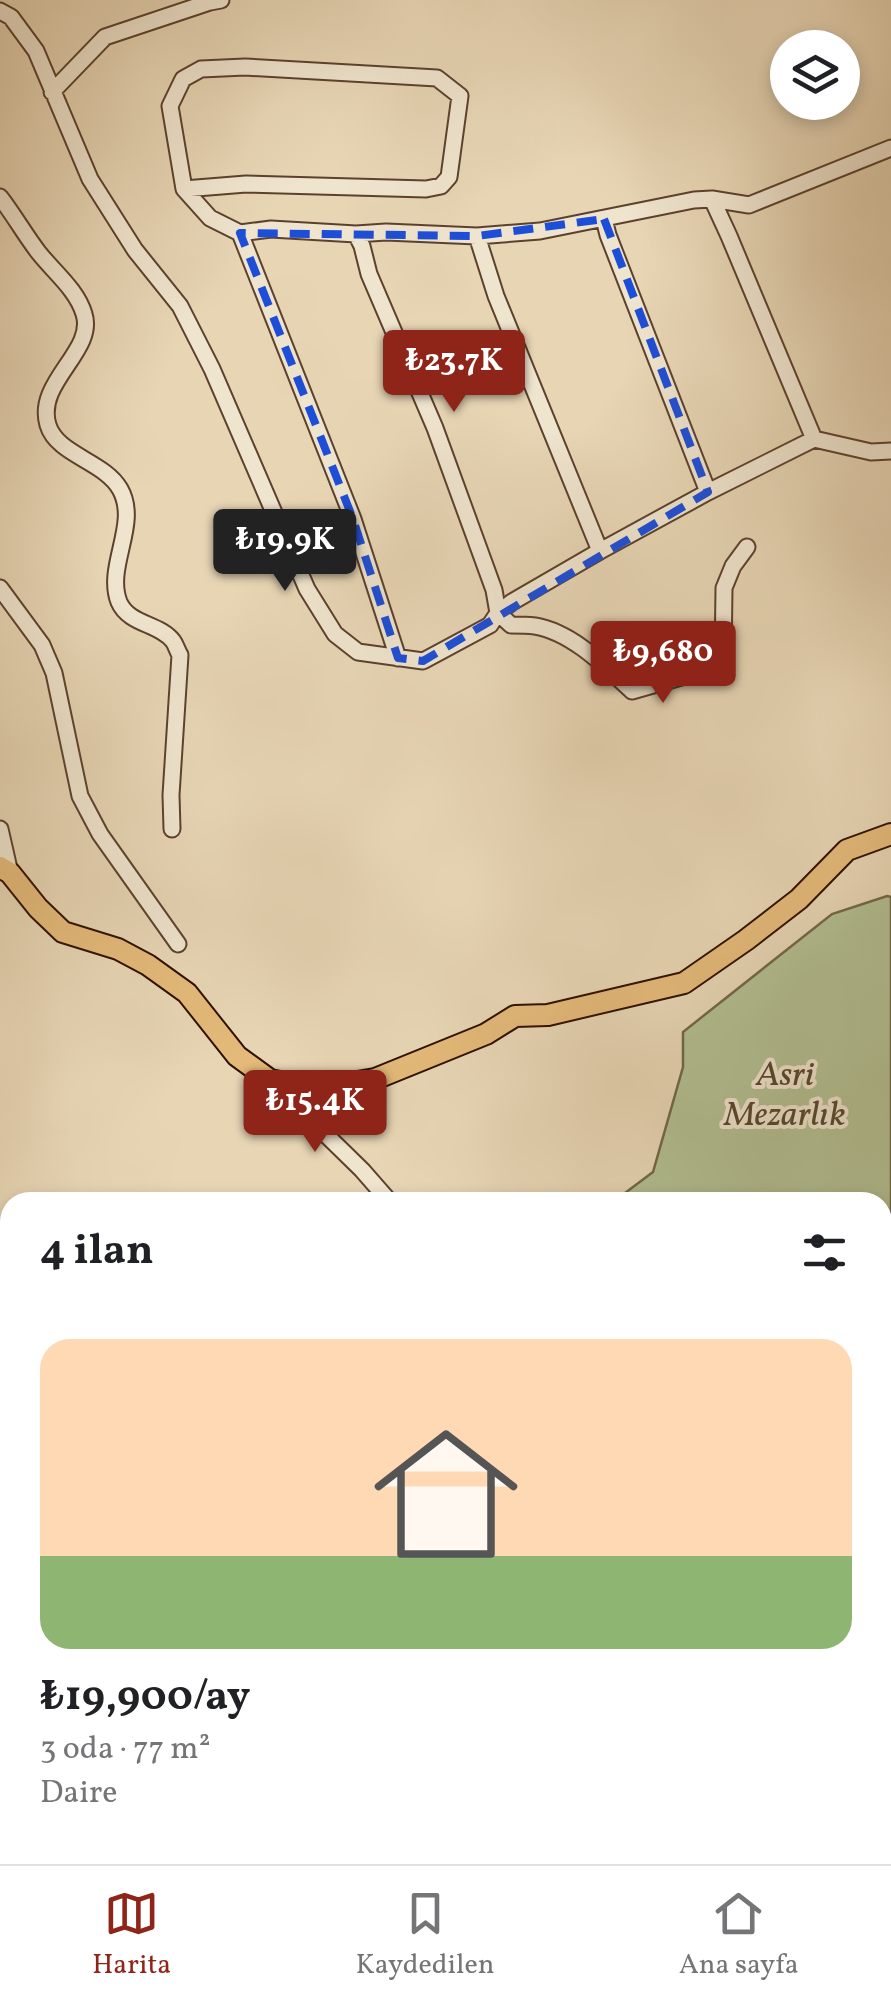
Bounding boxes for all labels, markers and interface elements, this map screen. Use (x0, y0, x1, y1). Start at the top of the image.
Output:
map controls (770, 30, 860, 120)
button: layers (770, 30, 860, 120)
pin: ₺23.7K (373, 330, 535, 415)
text: ₺23.7K (405, 340, 503, 384)
pin: ₺19.9K (204, 509, 366, 594)
text: ₺19.9K (235, 519, 335, 563)
pin: ₺9,680 (582, 621, 744, 706)
text: ₺9,680 (613, 631, 713, 675)
park label: Asri Mezarlık (723, 1052, 846, 1140)
pin: ₺15.4K (234, 1070, 396, 1155)
text: ₺15.4K (266, 1080, 364, 1124)
text: 4 ilan (40, 1223, 154, 1282)
icon: filters (797, 1225, 852, 1280)
icon: home (356, 1404, 536, 1584)
text: ₺19,900/ay (40, 1669, 250, 1728)
text: 3 oda · 77 m² (40, 1728, 211, 1772)
text: Daire (40, 1772, 118, 1816)
tab: Harita (92, 1886, 171, 1985)
tab: Kaydedilen (356, 1886, 494, 1985)
tab: Ana sayfa (679, 1886, 799, 1985)

